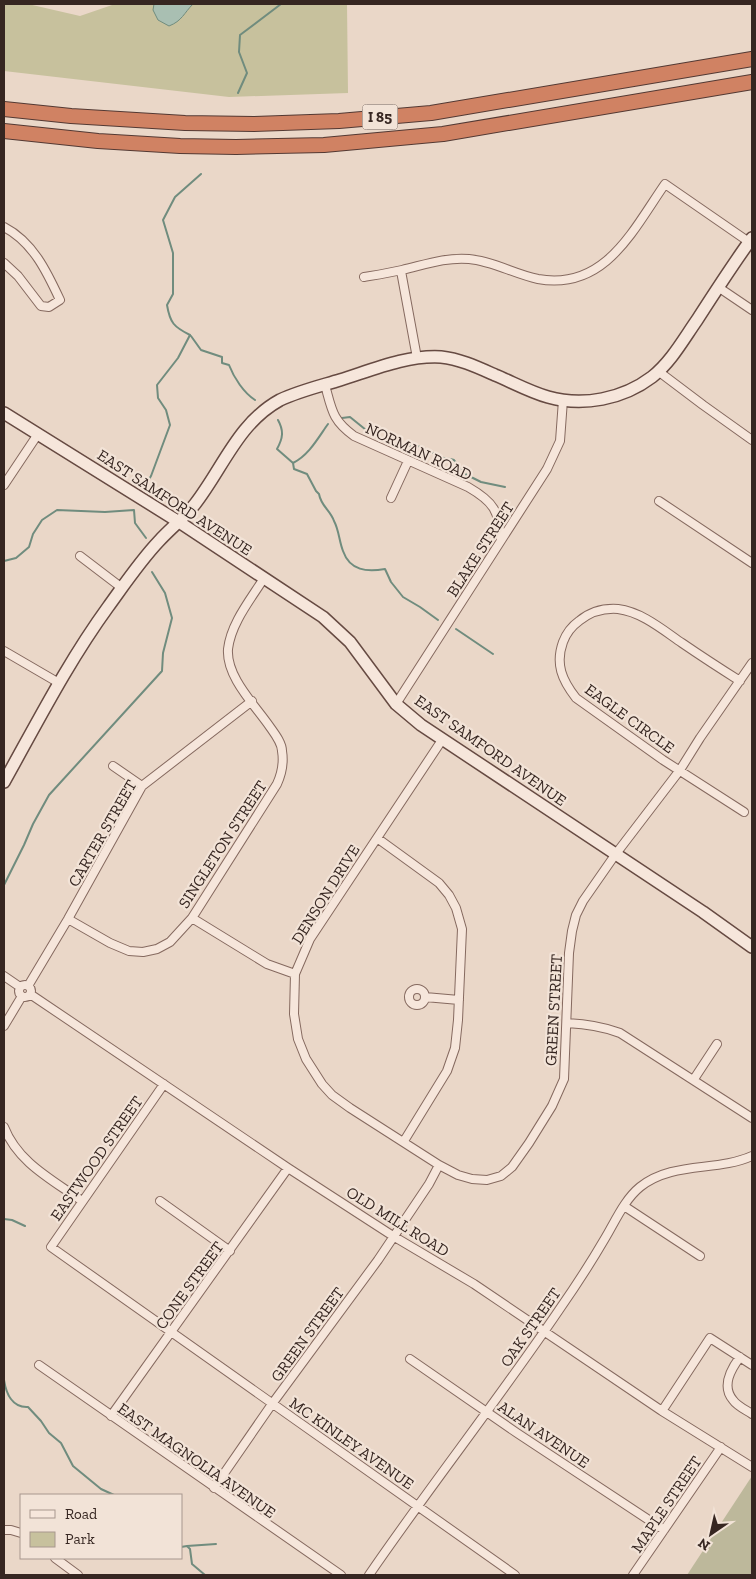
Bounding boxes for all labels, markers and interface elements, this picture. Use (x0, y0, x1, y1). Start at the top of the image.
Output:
road number: I 85 (362, 104, 398, 130)
street label: NORMAN ROAD (362, 418, 475, 484)
street label: EAST SAMFORD AVENUE (94, 445, 256, 560)
street label: BLAKE STREET (443, 498, 518, 600)
street label: EAGLE CIRCLE (581, 680, 678, 757)
street label: EAST SAMFORD AVENUE (411, 691, 570, 810)
street label: CARTER STREET (64, 776, 141, 890)
street label: SINGLETON STREET (174, 777, 271, 912)
street label: DENSON DRIVE (287, 841, 364, 947)
street label: GREEN STREET (541, 953, 566, 1067)
street label: EASTWOOD STREET (46, 1092, 147, 1224)
street label: OLD MILL ROAD (343, 1182, 453, 1261)
street label: CONE STREET (151, 1238, 228, 1333)
street label: GREEN STREET (267, 1283, 348, 1385)
street label: OAK STREET (496, 1284, 565, 1371)
street label: MC KINLEY AVENUE (286, 1393, 418, 1493)
street label: ALAN AVENUE (494, 1397, 593, 1472)
street label: EAST MAGNOLIA AVENUE (114, 1399, 279, 1522)
street label: MAPLE STREET (627, 1452, 706, 1556)
legend (20, 1494, 182, 1559)
text: Road (65, 1505, 98, 1523)
north arrow (686, 1509, 736, 1559)
text: Park (65, 1530, 95, 1548)
text: N (695, 1534, 713, 1554)

